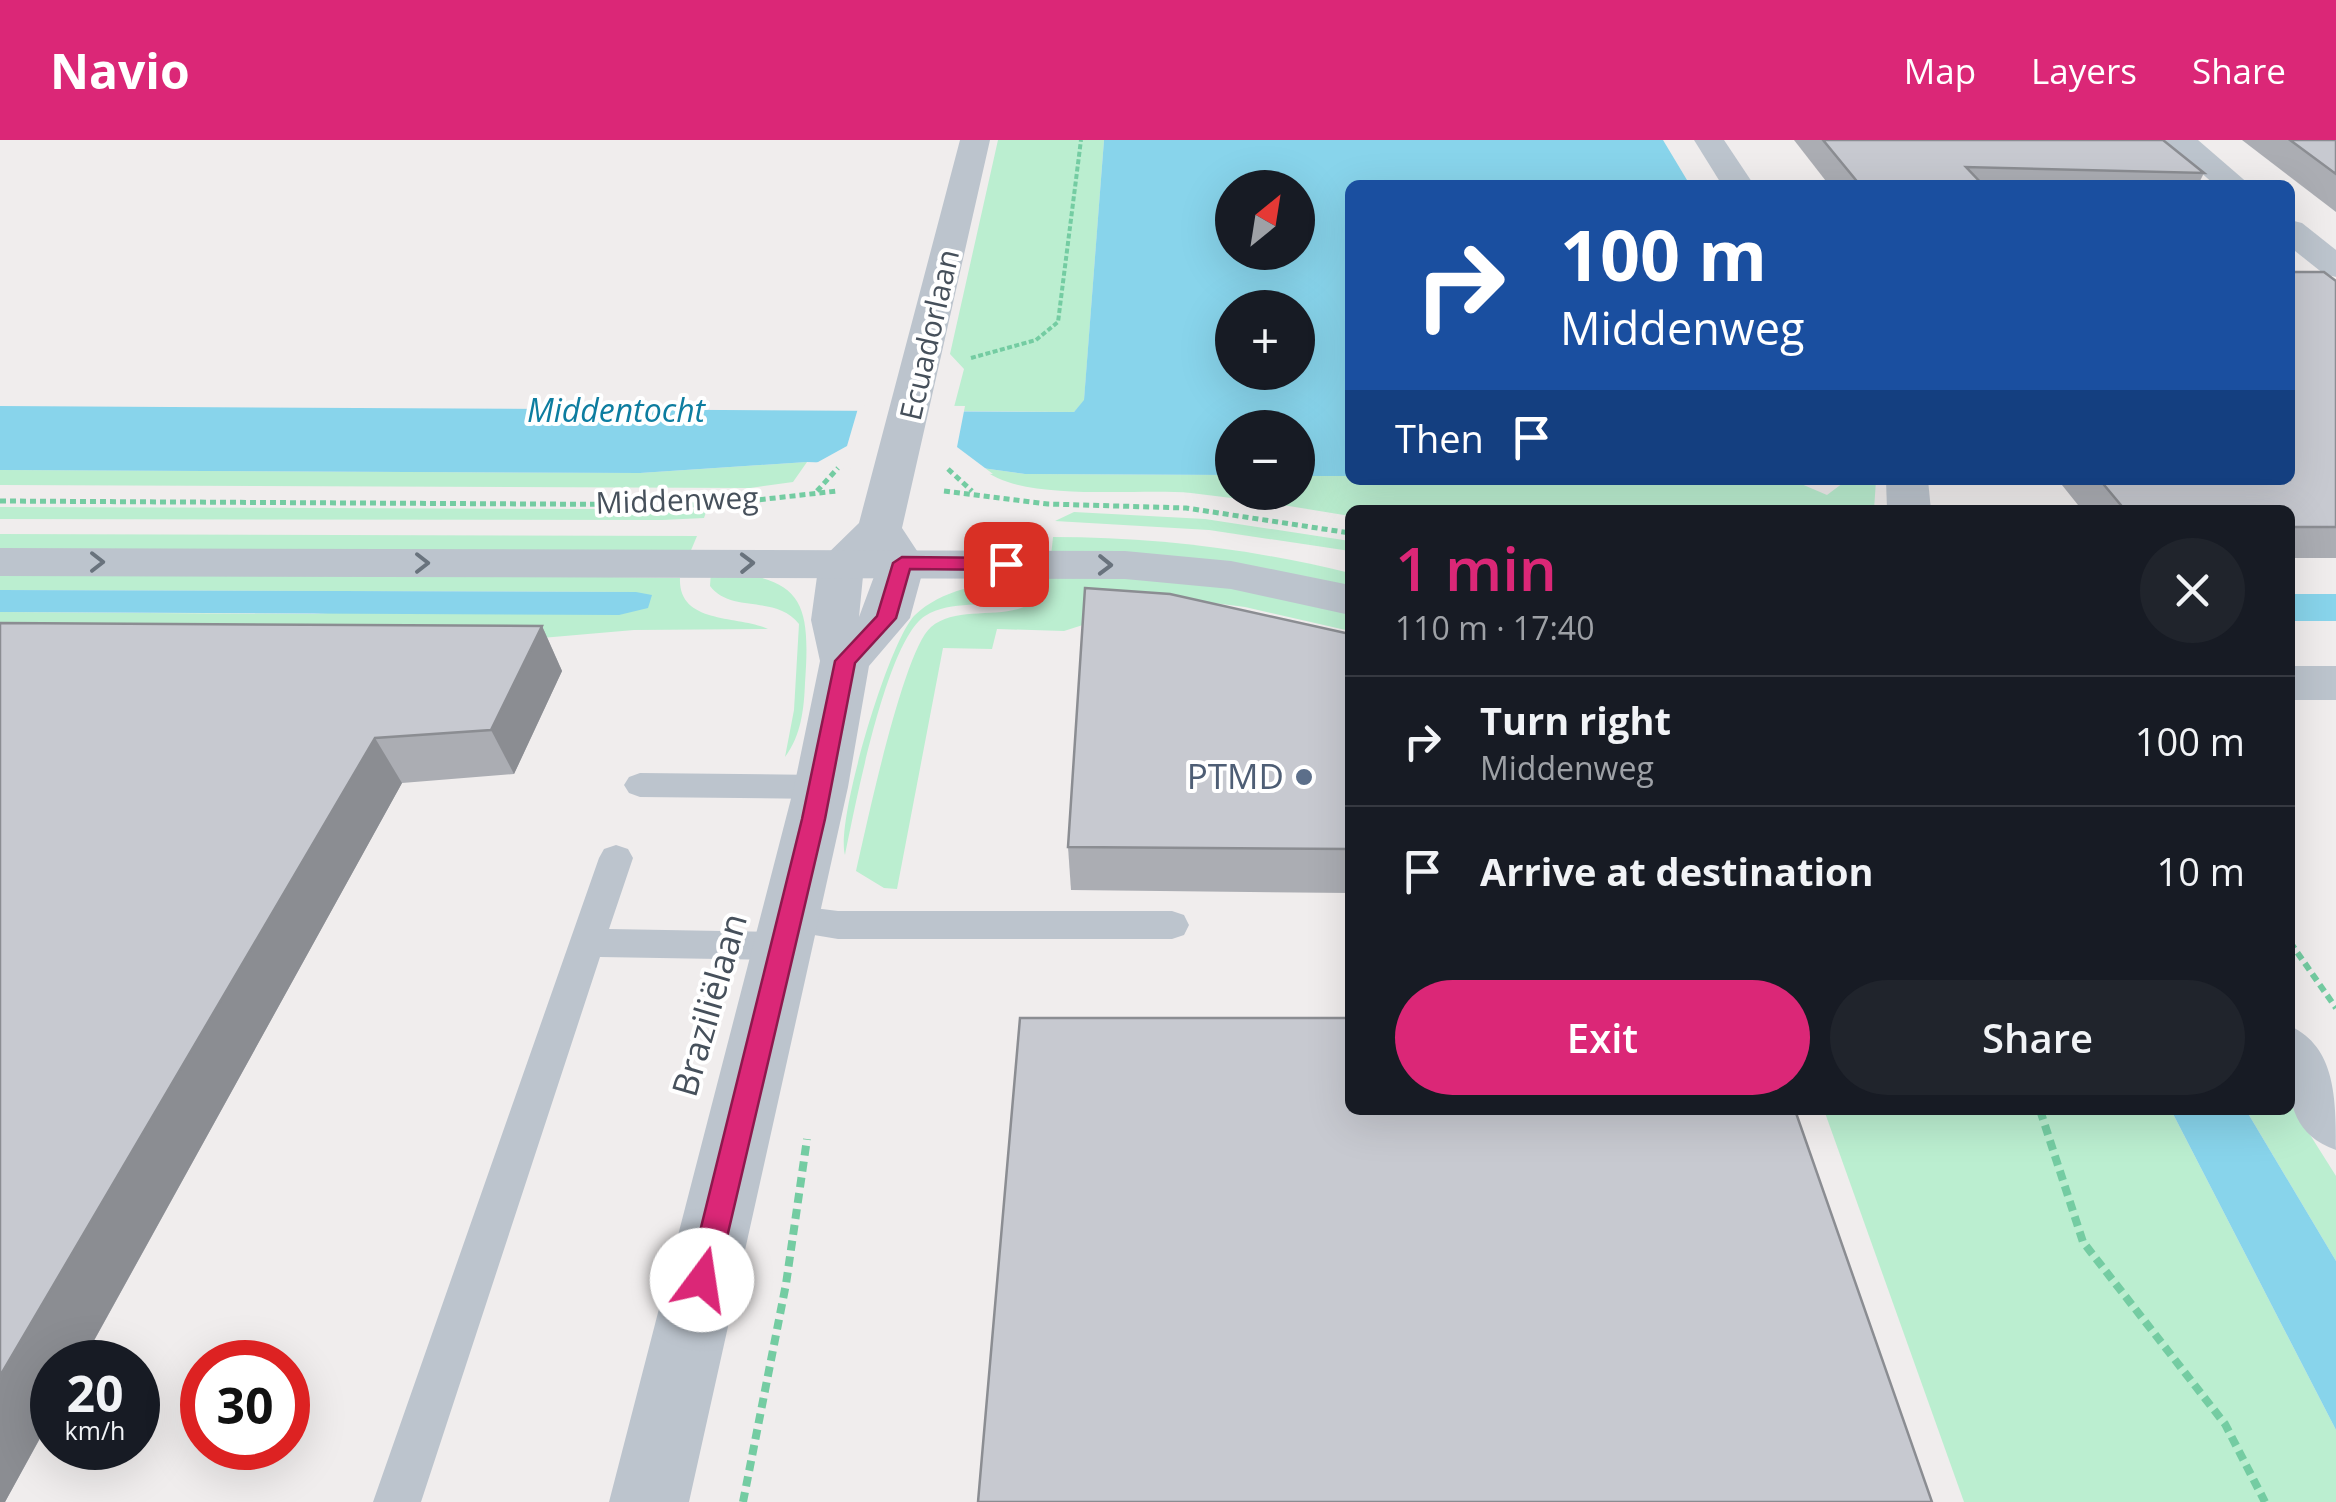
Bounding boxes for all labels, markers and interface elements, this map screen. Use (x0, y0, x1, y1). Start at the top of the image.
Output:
text: Navio (50, 38, 190, 103)
text: Map (1904, 47, 1976, 94)
text: Layers (2031, 47, 2137, 94)
text: Share (2192, 47, 2286, 94)
north arrow (1215, 170, 1315, 270)
map controls (1215, 170, 1315, 510)
text: 100 m (1560, 206, 1767, 302)
icon: right (1395, 220, 1525, 350)
street label: Ecuadorlaan (889, 245, 968, 424)
button: + (1215, 290, 1315, 390)
text: Middenweg (1560, 297, 1804, 358)
water label: Middentocht (527, 388, 707, 431)
button: − (1215, 410, 1315, 510)
icon: arrive (1504, 410, 1559, 465)
text: Then (1395, 412, 1484, 464)
street label: Middenweg (595, 476, 759, 523)
pin (964, 522, 1049, 607)
text: 1 min (1395, 527, 1557, 609)
icon: arrive (979, 537, 1034, 592)
button: close (2140, 538, 2245, 643)
one-way arrow (90, 551, 106, 573)
one-way arrow (416, 552, 431, 574)
one-way arrow (740, 552, 756, 574)
one-way arrow (1098, 554, 1113, 576)
text: 110 m · 17:40 (1395, 606, 1594, 649)
text: Turn right (1480, 694, 1671, 746)
icon: right (1395, 714, 1450, 769)
text: 100 m (2135, 715, 2245, 767)
text: Middenweg (1480, 746, 1654, 789)
place label: PTMD (1187, 752, 1284, 799)
marker: PTMD (1293, 766, 1315, 788)
icon: arrive (1395, 844, 1450, 899)
text: Arrive at destination (1480, 845, 1874, 897)
text: 10 m (2156, 845, 2245, 897)
street label: Braziliëlaan (660, 908, 757, 1101)
button: Exit (1395, 980, 1810, 1095)
button: Share (1830, 980, 2245, 1095)
position arrow (650, 1228, 754, 1332)
speed limit sign: 30 (180, 1340, 310, 1470)
text: 20 (66, 1359, 124, 1427)
text: km/h (65, 1413, 125, 1447)

